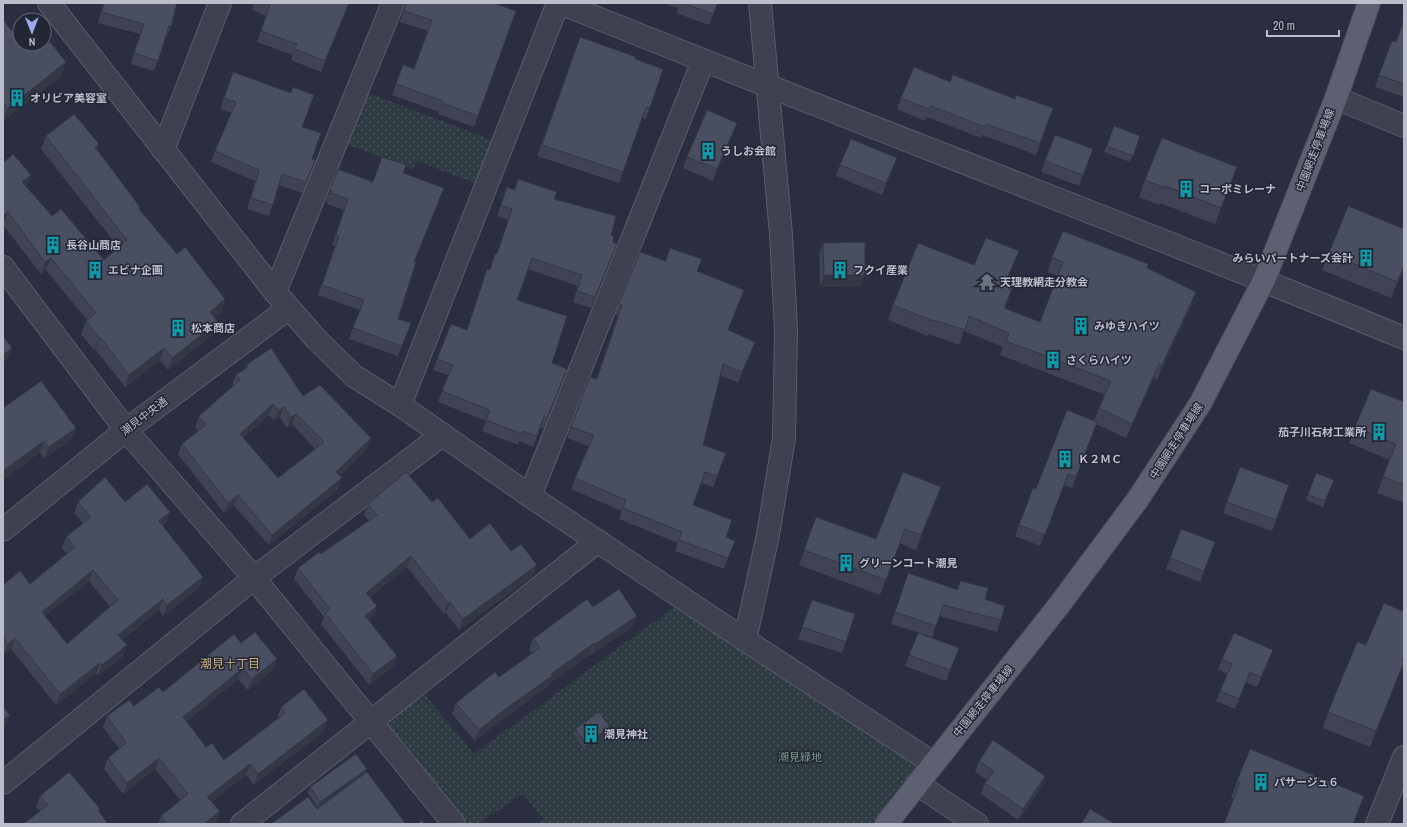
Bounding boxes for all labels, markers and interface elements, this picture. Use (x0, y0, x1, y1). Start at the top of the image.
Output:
north arrow (12, 12, 52, 52)
scale bar (1267, 12, 1339, 38)
text: 20 m (1273, 18, 1295, 34)
text: N (29, 35, 36, 49)
building icon: オリビア美容室 (7, 88, 27, 108)
place label: オリビア美容室 (30, 91, 107, 105)
street label: 中園網走停車場線 (1293, 106, 1337, 194)
building icon: うしお会館 (698, 141, 718, 161)
place label: うしお会館 (721, 144, 776, 158)
building icon: コーポミレーナ (1176, 179, 1196, 199)
place label: コーポミレーナ (1199, 182, 1276, 196)
building icon: 長谷山商店 (43, 235, 63, 255)
place label: 長谷山商店 (66, 238, 121, 252)
building icon: みらいパートナーズ会計 (1356, 248, 1376, 268)
place label: みらいパートナーズ会計 (1233, 251, 1353, 265)
building icon: エビナ企画 (85, 260, 105, 280)
building icon: フクイ産業 (830, 260, 850, 280)
place label: エビナ企画 (108, 263, 163, 277)
place label: フクイ産業 (853, 263, 908, 277)
temple icon: 天理教網走分教会 (977, 272, 997, 292)
place label: 天理教網走分教会 (1000, 275, 1088, 289)
building icon: みゆきハイツ (1071, 316, 1091, 336)
building icon: 松本商店 (168, 318, 188, 338)
place label: みゆきハイツ (1094, 319, 1160, 333)
place label: 松本商店 (191, 321, 235, 335)
building icon: さくらハイツ (1043, 350, 1063, 370)
place label: さくらハイツ (1066, 353, 1132, 367)
street label: 潮見中央通 (118, 394, 170, 438)
street label: 中園網走停車場線 (1146, 400, 1206, 482)
building icon: 茄子川石材工業所 (1369, 422, 1389, 442)
place label: 茄子川石材工業所 (1278, 425, 1366, 439)
building icon: Ｋ２ＭＣ (1055, 449, 1075, 469)
place label: Ｋ２ＭＣ (1078, 452, 1122, 466)
building icon: グリーンコート潮見 (836, 553, 856, 573)
place label: グリーンコート潮見 (859, 556, 957, 570)
district label: 潮見十丁目 (200, 656, 260, 672)
street label: 中園網走停車場線 (950, 662, 1016, 740)
building icon: 潮見神社 (581, 724, 601, 744)
place label: 潮見神社 (604, 727, 648, 741)
park label: 潮見緑地 (778, 750, 822, 764)
building icon: パサージュ６ (1251, 772, 1271, 792)
place label: パサージュ６ (1274, 775, 1339, 789)

